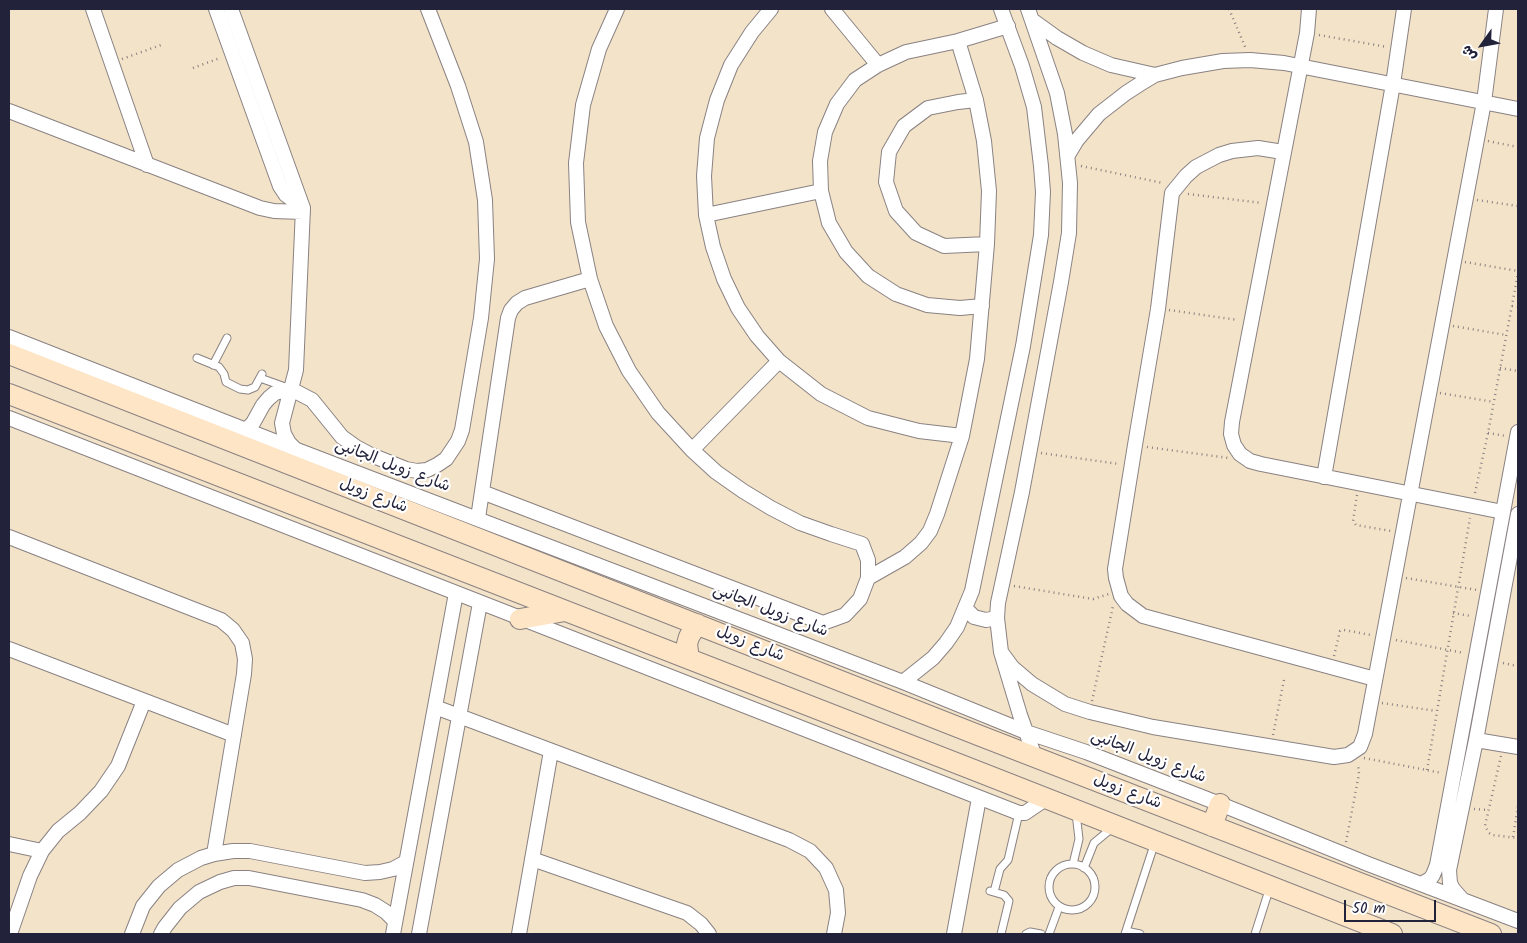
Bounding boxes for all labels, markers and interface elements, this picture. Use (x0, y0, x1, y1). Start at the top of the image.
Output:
north arrow (1457, 20, 1507, 70)
text: ش (1456, 41, 1483, 65)
street label: شارع زويل الجانبى (332, 436, 452, 498)
street label: شارع زويل (336, 475, 410, 519)
street label: شارع زويل الجانبى (710, 581, 830, 643)
street label: شارع زويل (713, 623, 787, 667)
street label: شارع زويل الجانبى (1088, 727, 1208, 789)
street label: شارع زويل (1090, 771, 1164, 815)
scale bar (1347, 890, 1440, 922)
text: 50 m (1352, 897, 1386, 921)

